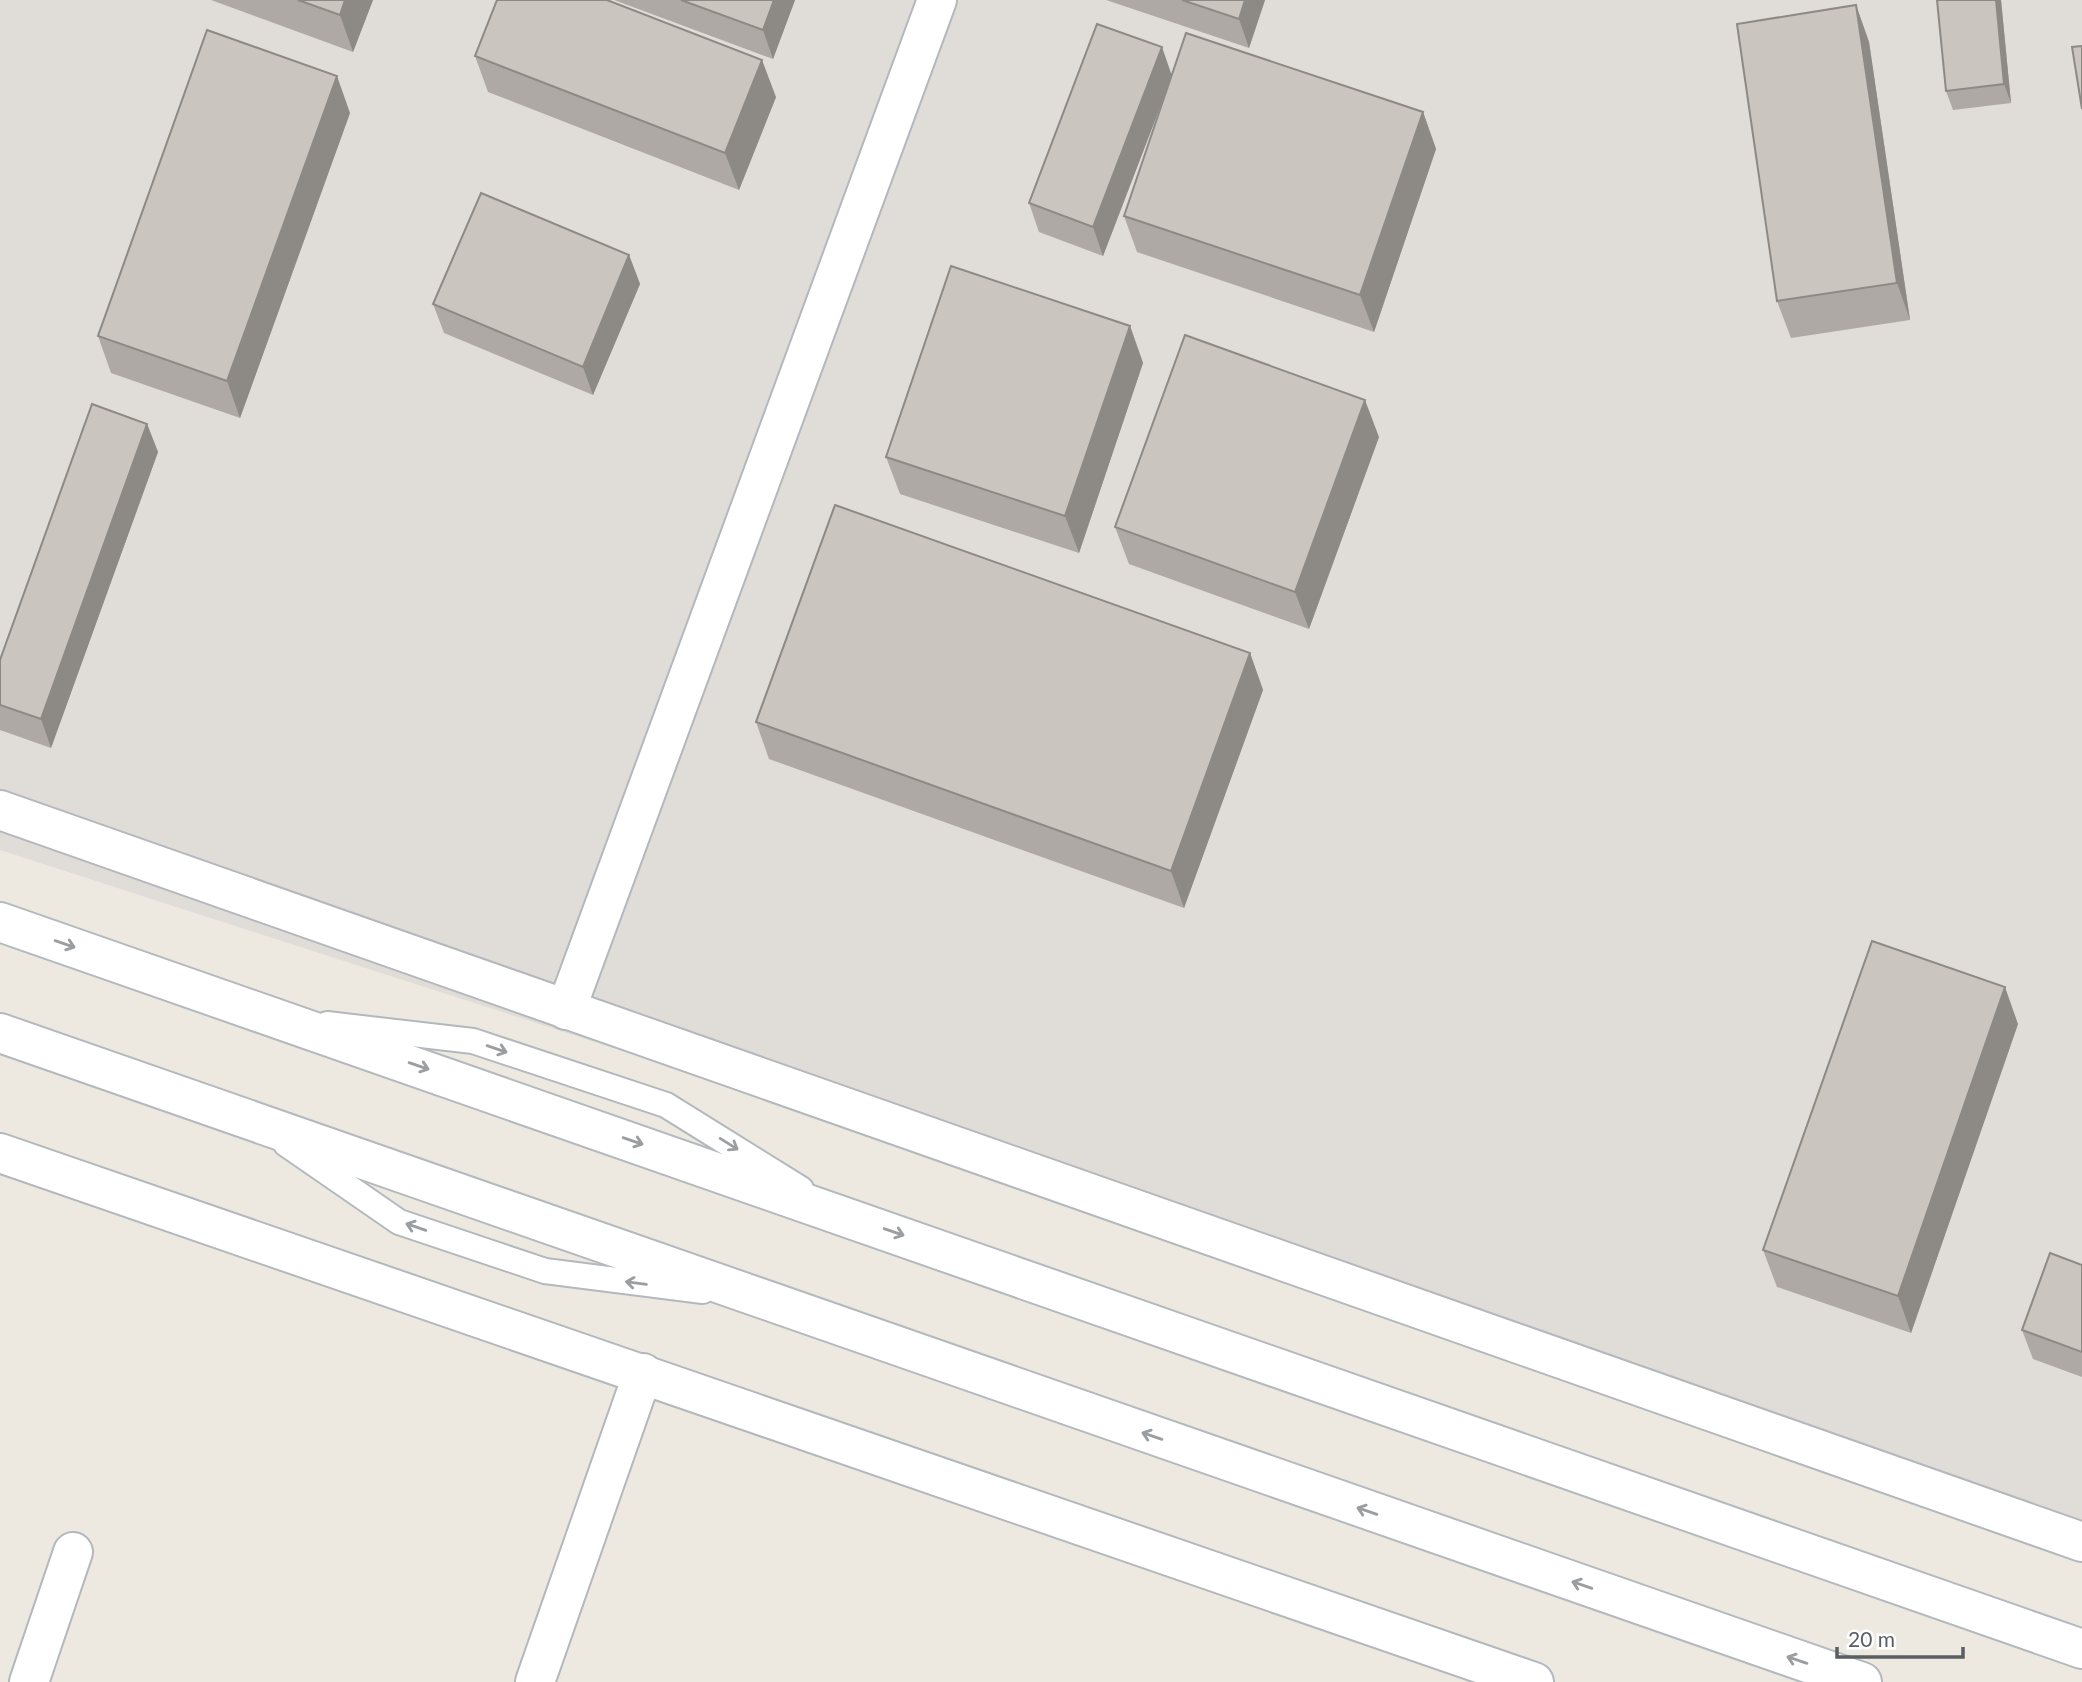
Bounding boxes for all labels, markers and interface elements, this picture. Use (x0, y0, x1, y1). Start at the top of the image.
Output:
one-way arrow (53, 939, 75, 951)
one-way arrow (486, 1043, 508, 1056)
one-way arrow (407, 1060, 429, 1073)
one-way arrow (622, 1136, 644, 1148)
one-way arrow (718, 1138, 738, 1152)
one-way arrow (405, 1220, 427, 1233)
one-way arrow (883, 1227, 905, 1239)
one-way arrow (625, 1276, 647, 1289)
one-way arrow (1142, 1429, 1164, 1441)
one-way arrow (1357, 1504, 1379, 1516)
one-way arrow (1572, 1578, 1594, 1590)
scale bar (1837, 1616, 1963, 1660)
text: 20 m (1848, 1626, 1895, 1651)
one-way arrow (1787, 1653, 1809, 1665)

